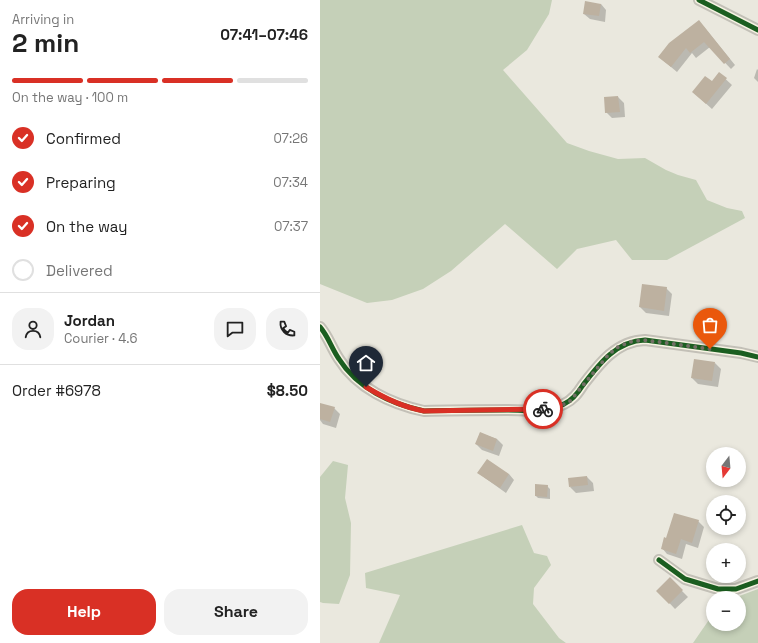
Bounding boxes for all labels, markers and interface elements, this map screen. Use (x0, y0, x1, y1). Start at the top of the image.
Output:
text: Arriving in (12, 11, 74, 28)
text: 07:41–07:46 (220, 25, 308, 44)
text: 2 min (12, 26, 79, 60)
text: On the way · 100 m (12, 89, 128, 106)
icon: check (12, 127, 34, 149)
text: Confirmed (46, 129, 121, 148)
text: 07:26 (273, 130, 308, 147)
icon: check (12, 171, 34, 193)
text: Preparing (46, 173, 116, 192)
text: 07:34 (273, 174, 308, 191)
icon: check (12, 215, 34, 237)
text: On the way (46, 217, 127, 236)
text: 07:37 (274, 218, 308, 235)
text: Delivered (46, 261, 113, 280)
button: person (12, 308, 54, 350)
button: chat (214, 308, 256, 350)
button: phone (266, 308, 308, 350)
pin (693, 308, 727, 349)
text: Jordan (64, 311, 115, 330)
icon: bag (699, 314, 721, 336)
text: Courier · 4.6 (64, 330, 137, 347)
pin (349, 346, 383, 387)
icon: home (355, 352, 377, 374)
text: Order #6978 (12, 381, 101, 400)
text: $8.50 (267, 381, 308, 400)
courier (523, 389, 563, 429)
icon: bike (532, 398, 554, 420)
north arrow (706, 447, 746, 487)
map controls (706, 447, 746, 631)
button: locate (706, 495, 746, 535)
button: + (706, 543, 746, 583)
button: Help (12, 589, 156, 635)
button: Share (164, 589, 308, 635)
button: − (706, 591, 746, 631)

